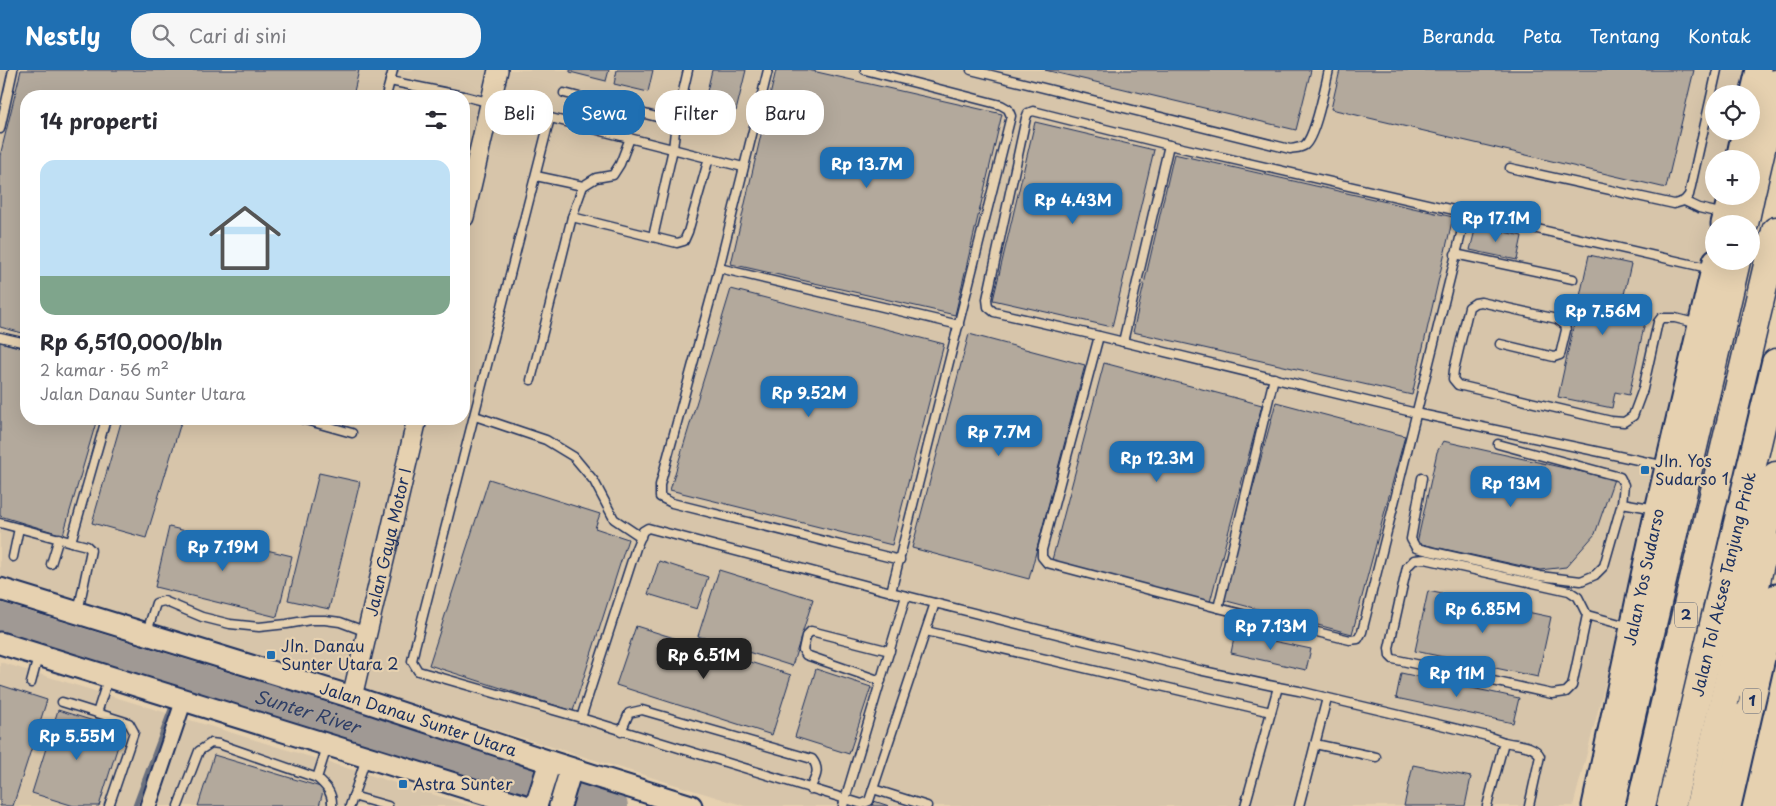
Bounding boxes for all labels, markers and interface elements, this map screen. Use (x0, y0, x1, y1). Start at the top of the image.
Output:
search box (131, 13, 481, 58)
text: Nestly (25, 17, 101, 53)
icon: search (149, 21, 177, 49)
text: Cari di sini (189, 21, 287, 49)
text: Beranda (1422, 22, 1495, 49)
text: Peta (1523, 22, 1561, 49)
text: Tentang (1589, 22, 1660, 49)
text: Kontak (1688, 22, 1751, 49)
map controls (1705, 85, 1760, 270)
button: locate (1705, 85, 1760, 140)
chip: Beli (485, 90, 553, 135)
chip: Sewa (563, 90, 645, 135)
chip: Filter (655, 90, 736, 135)
chip: Baru (746, 90, 824, 135)
text: 14 properti (40, 104, 158, 136)
icon: filters (422, 106, 450, 134)
pin: Rp 13.7M (815, 146, 919, 189)
button: + (1705, 150, 1760, 205)
text: Rp 13.7M (831, 151, 903, 175)
pin: Rp 4.43M (1021, 182, 1125, 225)
text: Rp 4.43M (1034, 187, 1112, 211)
icon: home (200, 193, 290, 283)
pin: Rp 17.1M (1444, 200, 1548, 243)
text: Rp 17.1M (1462, 205, 1530, 229)
button: − (1705, 215, 1760, 270)
pin: Rp 7.56M (1551, 294, 1655, 336)
text: Rp 7.56M (1565, 298, 1641, 322)
text: Rp 6,510,000/bln (40, 325, 223, 357)
text: 2 kamar · 56 m² (40, 357, 169, 381)
pin: Rp 9.52M (757, 376, 861, 418)
text: Rp 9.52M (772, 380, 846, 404)
text: Jalan Danau Sunter Utara (40, 381, 246, 405)
pin: Rp 7.7M (953, 414, 1045, 457)
text: Rp 7.7M (967, 419, 1031, 443)
pin: Rp 12.3M (1105, 440, 1209, 483)
text: Rp 12.3M (1120, 445, 1194, 469)
place label: Jln. Yos Sudarso 1 (1655, 448, 1729, 490)
marker: Jln. Yos Sudarso 1 (1639, 464, 1651, 476)
street label: Jalan Gaya Motor I (358, 465, 416, 619)
pin: Rp 13M (1470, 466, 1552, 508)
street label: Jalan Tol Akses Tanjung Priok (1684, 469, 1761, 699)
text: Rp 13M (1481, 470, 1541, 494)
street label: Jalan Yos Sudarso (1616, 506, 1669, 648)
pin: Rp 7.19M (171, 530, 275, 572)
text: Rp 7.19M (187, 534, 259, 558)
pin: Rp 6.85M (1431, 592, 1535, 634)
text: Rp 6.85M (1445, 596, 1521, 620)
road number: 2 (1675, 602, 1697, 628)
pin: Rp 7.13M (1219, 608, 1323, 651)
text: Rp 7.13M (1235, 613, 1307, 637)
place label: Jln. Danau Sunter Utara 2 (281, 633, 399, 675)
pin: Rp 6.51M (652, 638, 756, 680)
text: Rp 6.51M (668, 642, 740, 666)
marker: Jln. Danau Sunter Utara 2 (265, 649, 277, 661)
pin: Rp 11M (1416, 656, 1498, 698)
text: Rp 11M (1429, 660, 1485, 684)
street label: Jalan Danau Sunter Utara (317, 675, 520, 761)
water label: Sunter River (251, 682, 366, 740)
road number: 1 (1743, 688, 1761, 714)
pin: Rp 5.55M (25, 718, 129, 761)
text: Rp 5.55M (39, 723, 115, 747)
place label: Astra Sunter (413, 771, 513, 795)
marker: Astra Sunter (397, 778, 409, 790)

